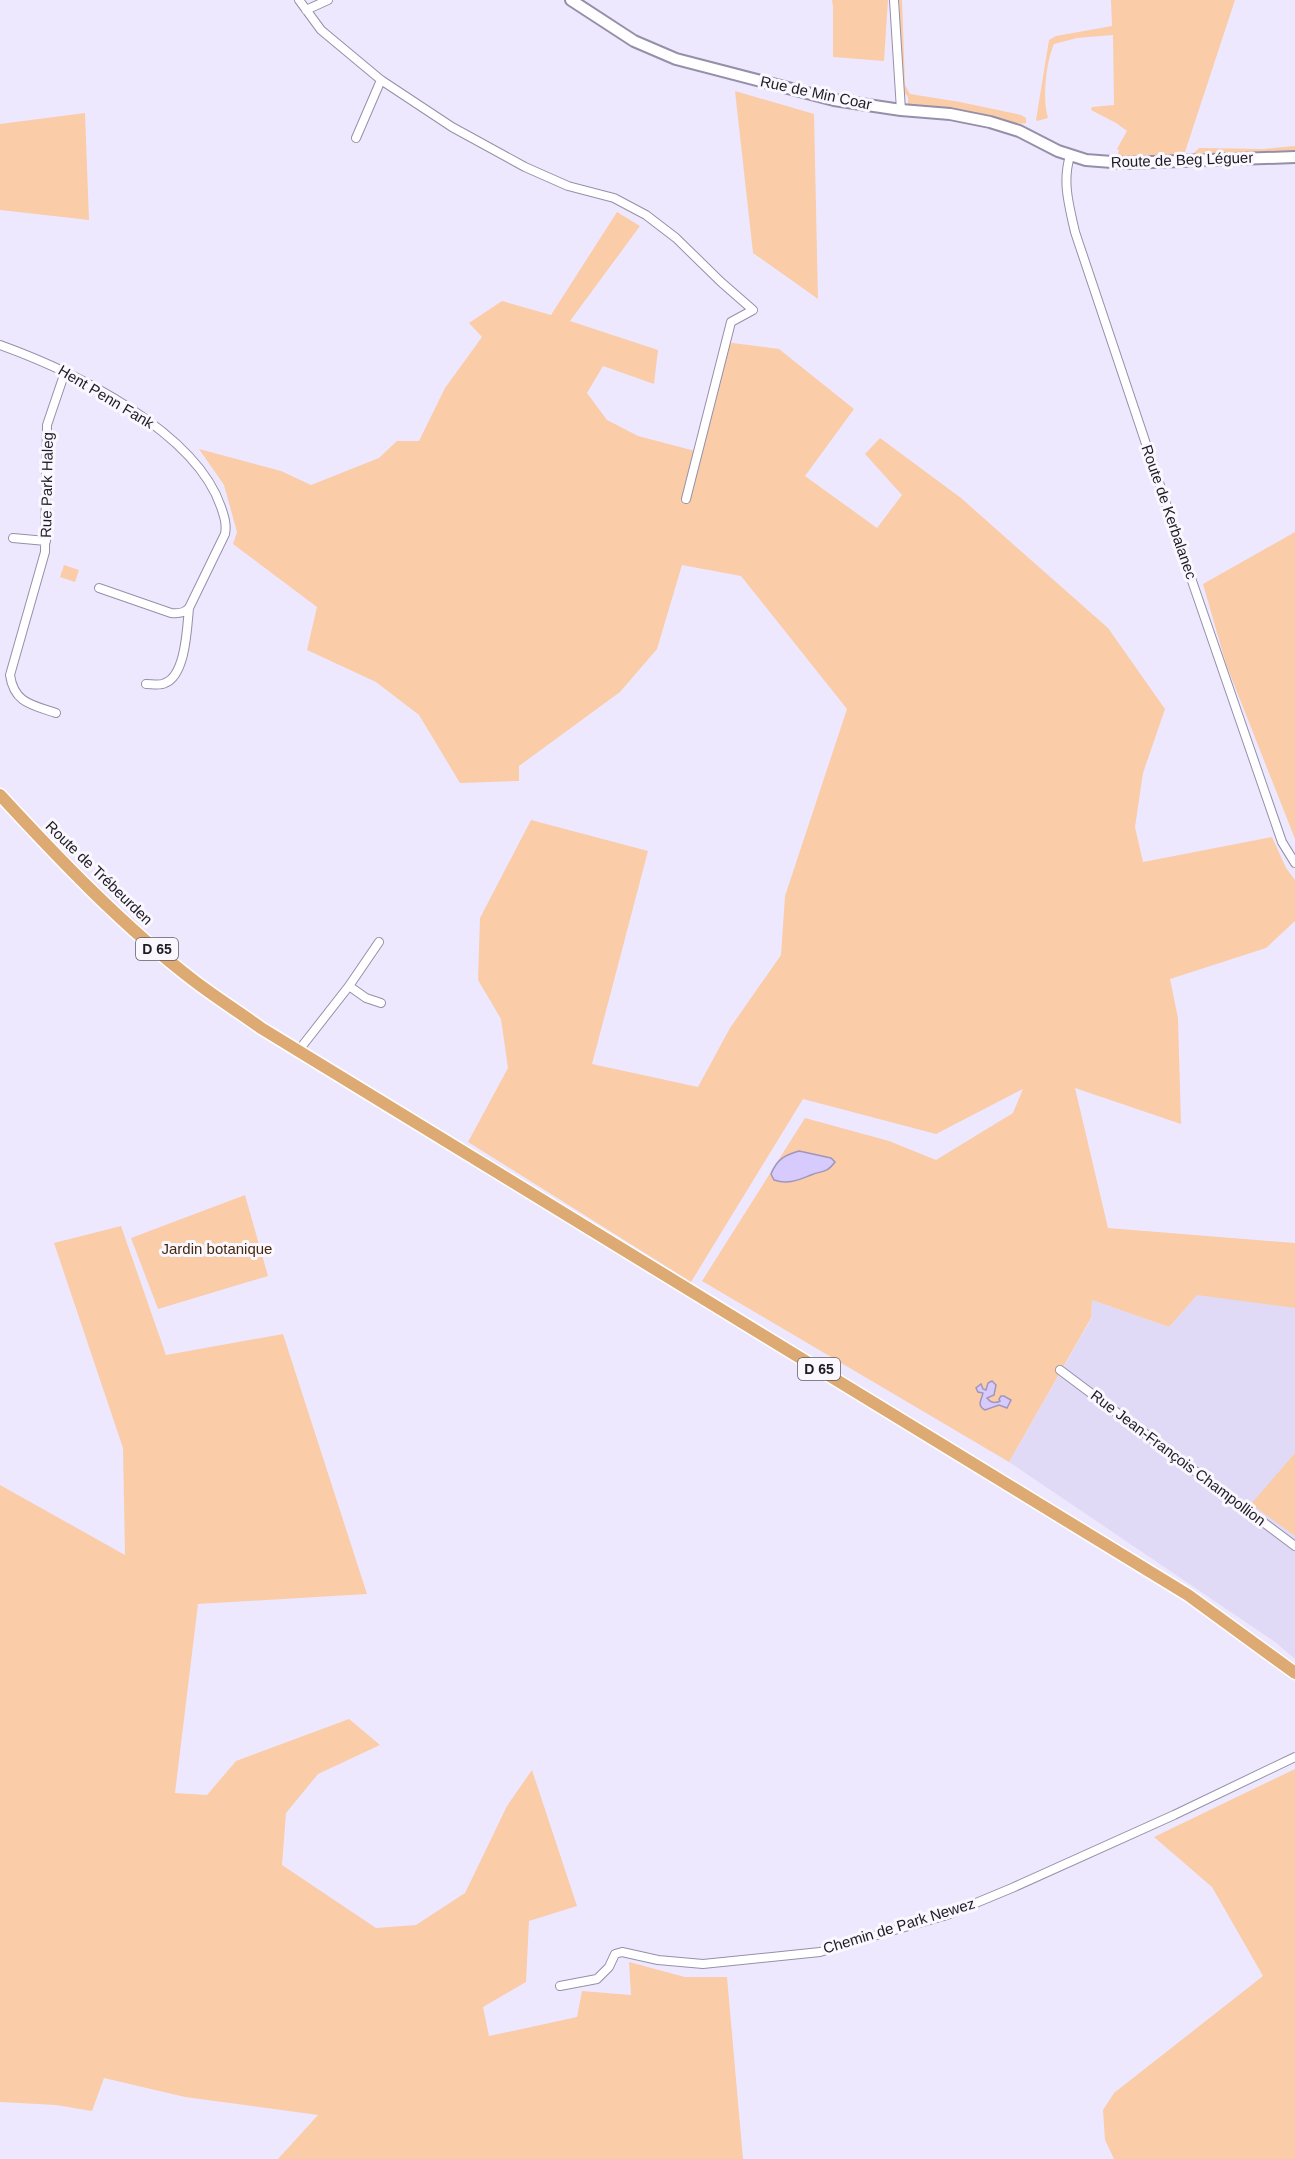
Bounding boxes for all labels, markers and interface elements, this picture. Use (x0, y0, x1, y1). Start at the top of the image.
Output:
street label: Rue de Min Coar (759, 72, 873, 113)
street label: Route de Beg Léguer (1110, 149, 1254, 170)
street label: Hent Penn Fank (55, 361, 158, 432)
street label: Rue Park Haleg (37, 432, 56, 538)
street label: Route de Kerbalanec (1138, 442, 1201, 582)
street label: Route de Trébeurden (42, 817, 156, 928)
road number: D 65 (136, 938, 178, 960)
park label: Jardin botanique (162, 1240, 272, 1257)
road number: D 65 (798, 1358, 840, 1380)
street label: Rue Jean-François Champollion (1088, 1386, 1269, 1529)
street label: Chemin de Park Newez (821, 1894, 977, 1957)

